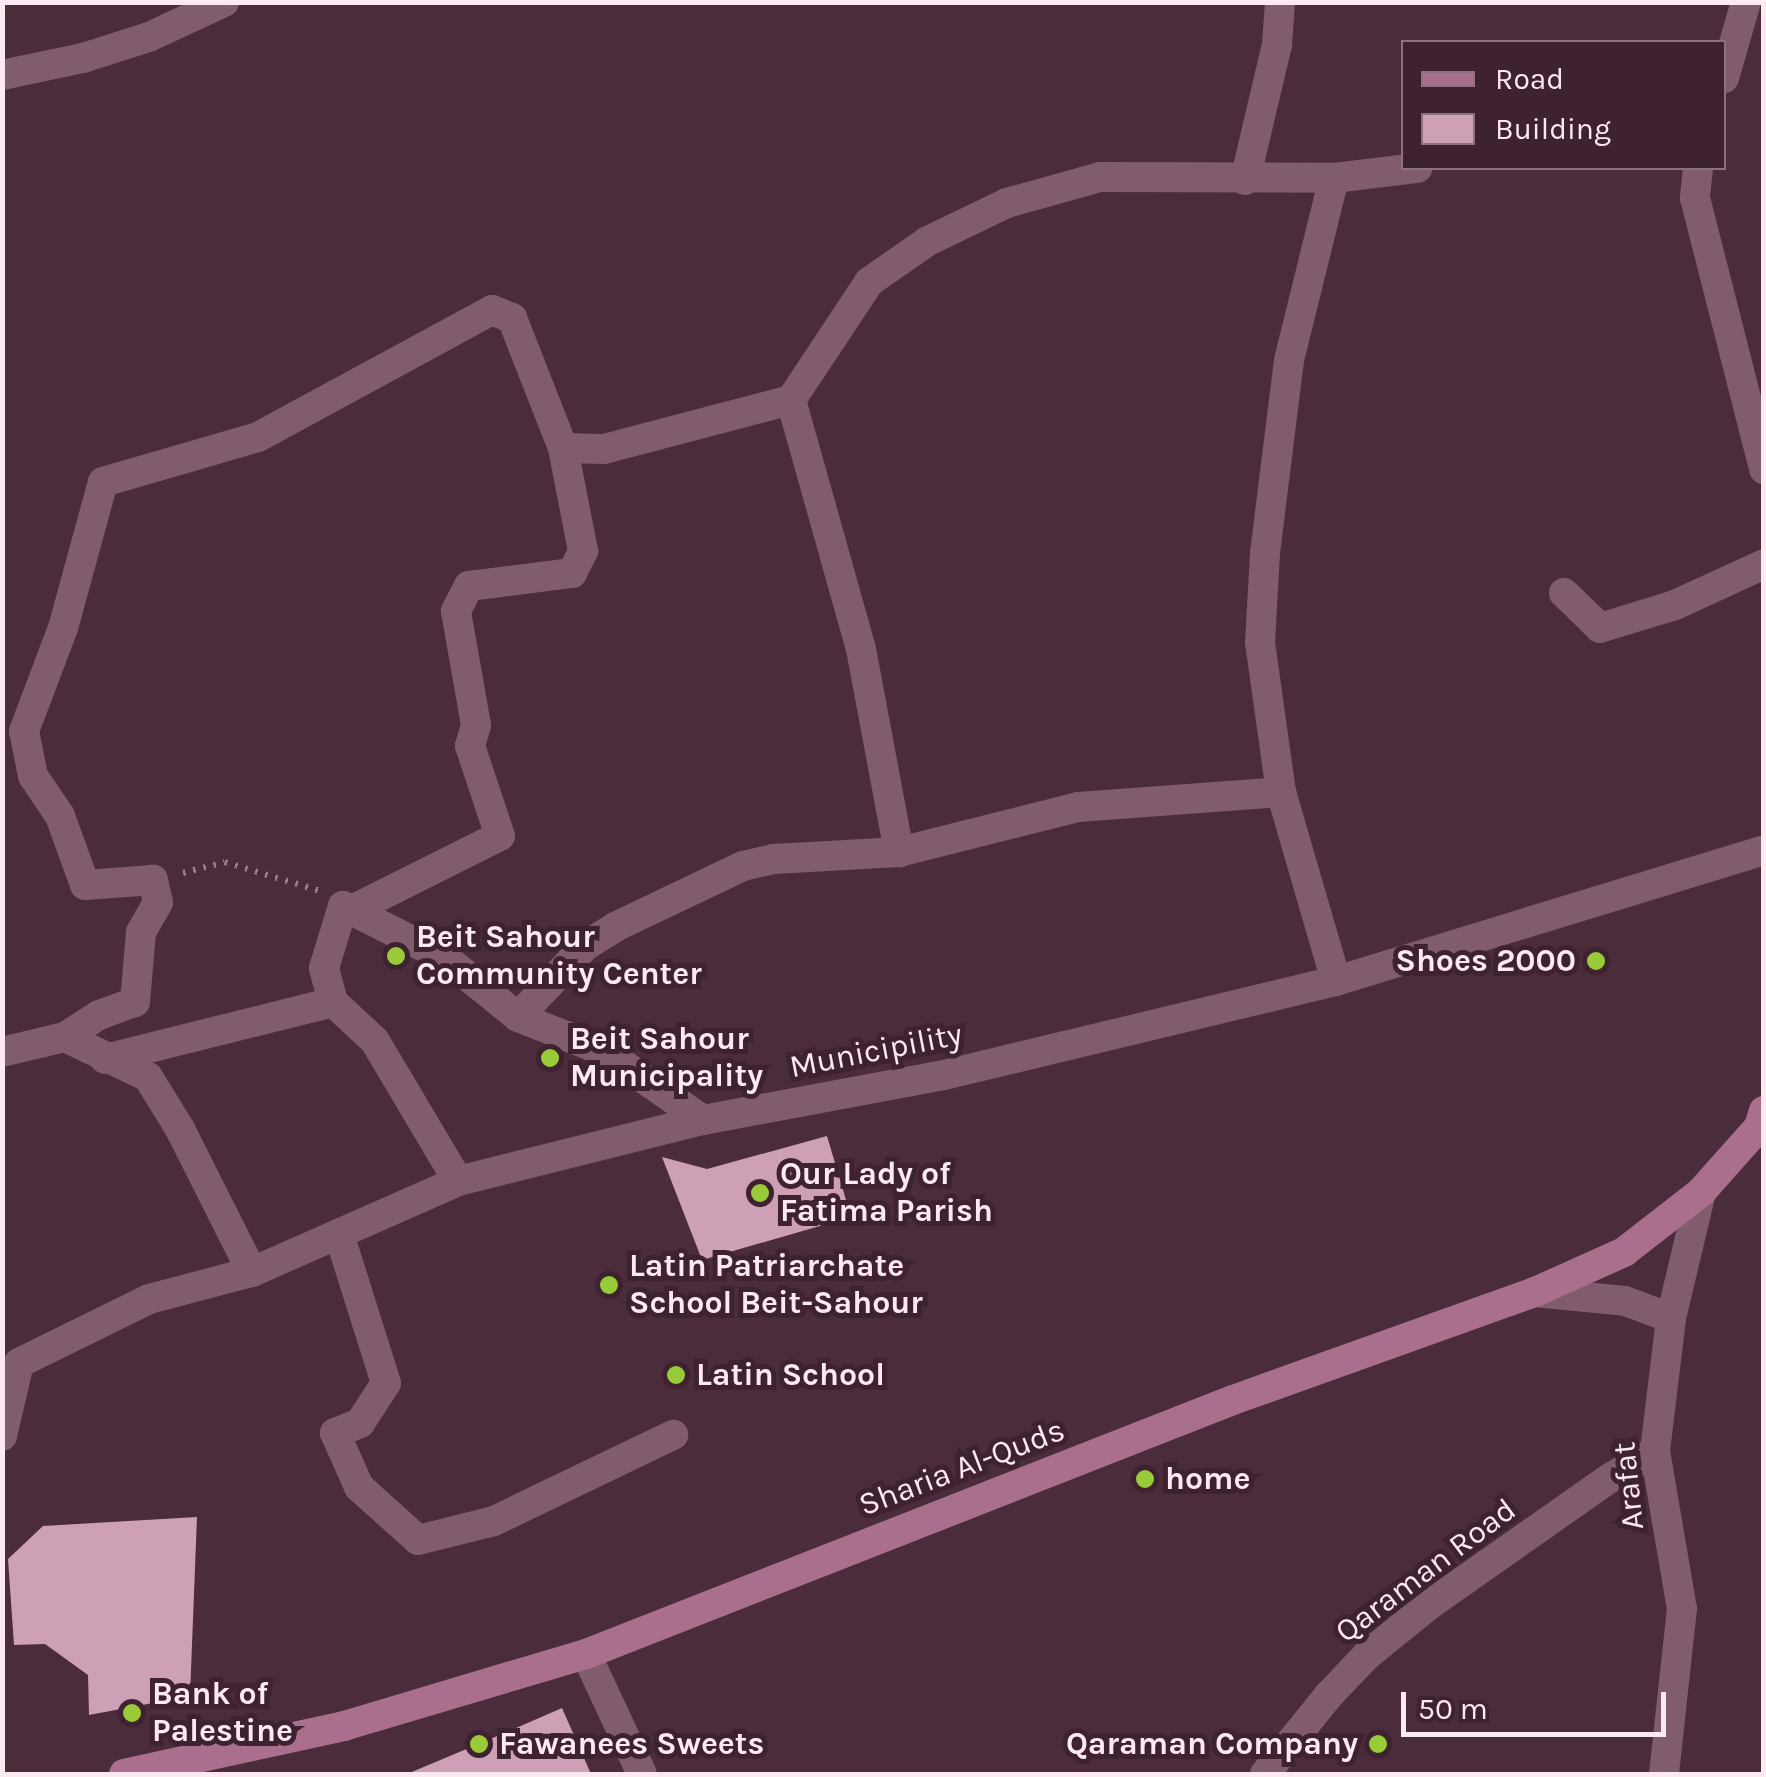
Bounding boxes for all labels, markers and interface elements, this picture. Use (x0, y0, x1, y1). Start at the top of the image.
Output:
legend (1401, 40, 1726, 170)
text: Road (1495, 61, 1564, 97)
text: Building (1495, 111, 1611, 147)
place label: Beit Sahour Community Center (416, 919, 702, 994)
place label: Shoes 2000 (1396, 942, 1576, 980)
marker: Beit Sahour Community Center (385, 945, 407, 967)
marker: Shoes 2000 (1585, 950, 1607, 972)
street label: Municipility (786, 1015, 966, 1087)
place label: Beit Sahour Municipality (570, 1021, 763, 1096)
marker: Beit Sahour Municipality (539, 1047, 561, 1069)
place label: Our Lady of Fatima Parish (780, 1156, 993, 1231)
marker: Our Lady of Fatima Parish (749, 1182, 771, 1204)
place label: Latin Patriarchate School Beit-Sahour (629, 1248, 923, 1323)
marker: Latin Patriarchate School Beit-Sahour (598, 1274, 620, 1296)
place label: Latin School (696, 1356, 885, 1394)
marker: Latin School (665, 1364, 687, 1386)
street label: Sharia Al-Quds (854, 1411, 1070, 1525)
street label: Arafat (1605, 1440, 1653, 1532)
place label: home (1165, 1460, 1250, 1498)
marker: home (1134, 1468, 1156, 1490)
street label: Qaraman Road (1328, 1491, 1524, 1651)
scale bar (1406, 1672, 1671, 1734)
place label: Bank of Palestine (152, 1676, 293, 1751)
text: 50 m (1418, 1691, 1488, 1727)
marker: Bank of Palestine (121, 1702, 143, 1724)
place label: Fawanees Sweets (499, 1725, 764, 1763)
place label: Qaraman Company (1066, 1725, 1358, 1763)
marker: Fawanees Sweets (468, 1733, 490, 1755)
marker: Qaraman Company (1367, 1733, 1389, 1755)

